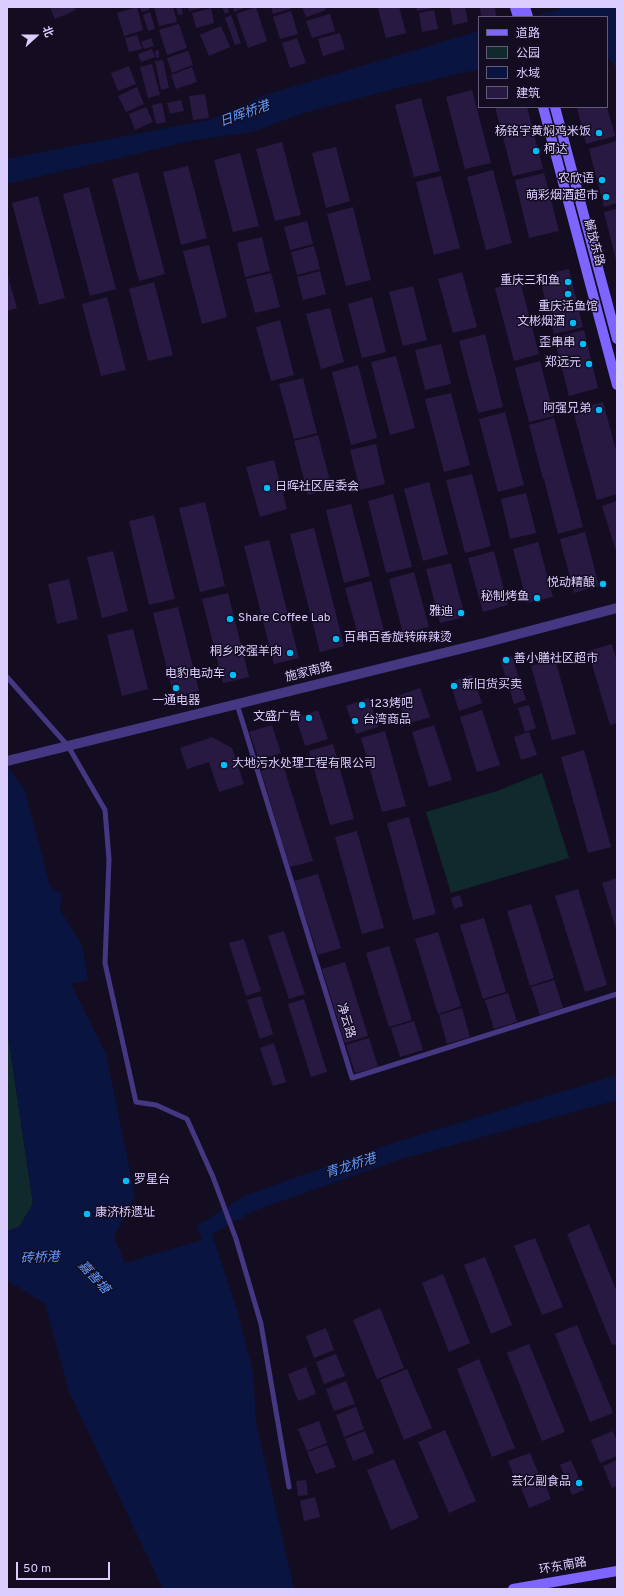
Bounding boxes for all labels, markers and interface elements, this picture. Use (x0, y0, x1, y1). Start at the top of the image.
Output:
north arrow (16, 16, 56, 56)
legend (478, 16, 608, 108)
text: 北 (39, 24, 56, 39)
text: 道路 (516, 26, 540, 42)
text: 公园 (516, 46, 540, 62)
text: 水域 (516, 66, 540, 82)
text: 建筑 (516, 86, 540, 102)
water label: 日晖桥港 (218, 99, 272, 131)
place label: 杨铭宇黄焖鸡米饭 (495, 126, 591, 140)
marker: 杨铭宇黄焖鸡米饭 (594, 128, 604, 138)
place label: 柯达 (544, 144, 568, 158)
marker: 柯达 (531, 146, 541, 156)
place label: 农欣语 (558, 173, 594, 187)
marker: 农欣语 (597, 175, 607, 185)
place label: 萌彩烟酒超市 (526, 190, 598, 204)
marker: 萌彩烟酒超市 (601, 192, 611, 202)
street label: 解放东路 (580, 218, 606, 268)
place label: 重庆三和鱼 (500, 275, 560, 289)
marker: 重庆三和鱼 (563, 277, 573, 287)
marker: 重庆活鱼馆 (563, 289, 573, 299)
place label: 重庆活鱼馆 (538, 301, 598, 315)
place label: 文彬烟酒 (517, 316, 565, 330)
marker: 文彬烟酒 (568, 318, 578, 328)
place label: 歪串串 (539, 337, 575, 351)
marker: 歪串串 (578, 339, 588, 349)
place label: 郑远元 (545, 357, 581, 371)
marker: 郑远元 (584, 359, 594, 369)
place label: 阿强兄弟 (543, 403, 591, 417)
marker: 阿强兄弟 (594, 405, 604, 415)
place label: 日晖社区居委会 (275, 481, 359, 495)
marker: 日晖社区居委会 (262, 483, 272, 493)
place label: 悦动精酿 (547, 577, 595, 591)
marker: 悦动精酿 (598, 579, 608, 589)
place label: 秘制烤鱼 (481, 591, 529, 605)
marker: 秘制烤鱼 (532, 593, 542, 603)
place label: 雅迪 (429, 606, 453, 620)
marker: 雅迪 (456, 608, 466, 618)
place label: Share Coffee Lab (238, 612, 330, 626)
marker: Share Coffee Lab (225, 614, 235, 624)
place label: 百串百香旋转麻辣烫 (344, 632, 452, 646)
marker: 百串百香旋转麻辣烫 (331, 634, 341, 644)
place label: 桐乡咬强羊肉 (210, 646, 282, 660)
marker: 桐乡咬强羊肉 (285, 648, 295, 658)
place label: 善小膳社区超市 (514, 653, 598, 667)
marker: 善小膳社区超市 (501, 655, 511, 665)
street label: 施家南路 (284, 660, 334, 686)
place label: 电豹电动车 (165, 668, 225, 682)
marker: 电豹电动车 (228, 670, 238, 680)
place label: 新旧货买卖 (462, 679, 522, 693)
marker: 新旧货买卖 (449, 681, 459, 691)
marker: 一通电器 (171, 683, 181, 693)
place label: 一通电器 (152, 695, 200, 709)
place label: 123烤吧 (370, 698, 413, 712)
marker: 123烤吧 (357, 700, 367, 710)
place label: 文盛广告 (253, 711, 301, 725)
marker: 文盛广告 (304, 713, 314, 723)
place label: 台湾商品 (363, 714, 411, 728)
marker: 台湾商品 (350, 716, 360, 726)
place label: 大地污水处理工程有限公司 (232, 758, 376, 772)
marker: 大地污水处理工程有限公司 (219, 760, 229, 770)
street label: 净云路 (333, 1002, 357, 1040)
water label: 青龙桥港 (324, 1152, 378, 1182)
place label: 罗星台 (134, 1174, 170, 1188)
marker: 罗星台 (121, 1176, 131, 1186)
place label: 康济桥遗址 (95, 1207, 155, 1221)
marker: 康济桥遗址 (82, 1209, 92, 1219)
water label: 砖桥港 (20, 1250, 60, 1268)
water label: 嘉善塘 (74, 1258, 112, 1298)
place label: 芸亿副食品 (511, 1476, 571, 1490)
marker: 芸亿副食品 (574, 1478, 584, 1488)
scale bar (18, 1554, 112, 1580)
street label: 环东南路 (538, 1556, 588, 1578)
text: 50 m (23, 1561, 51, 1577)

